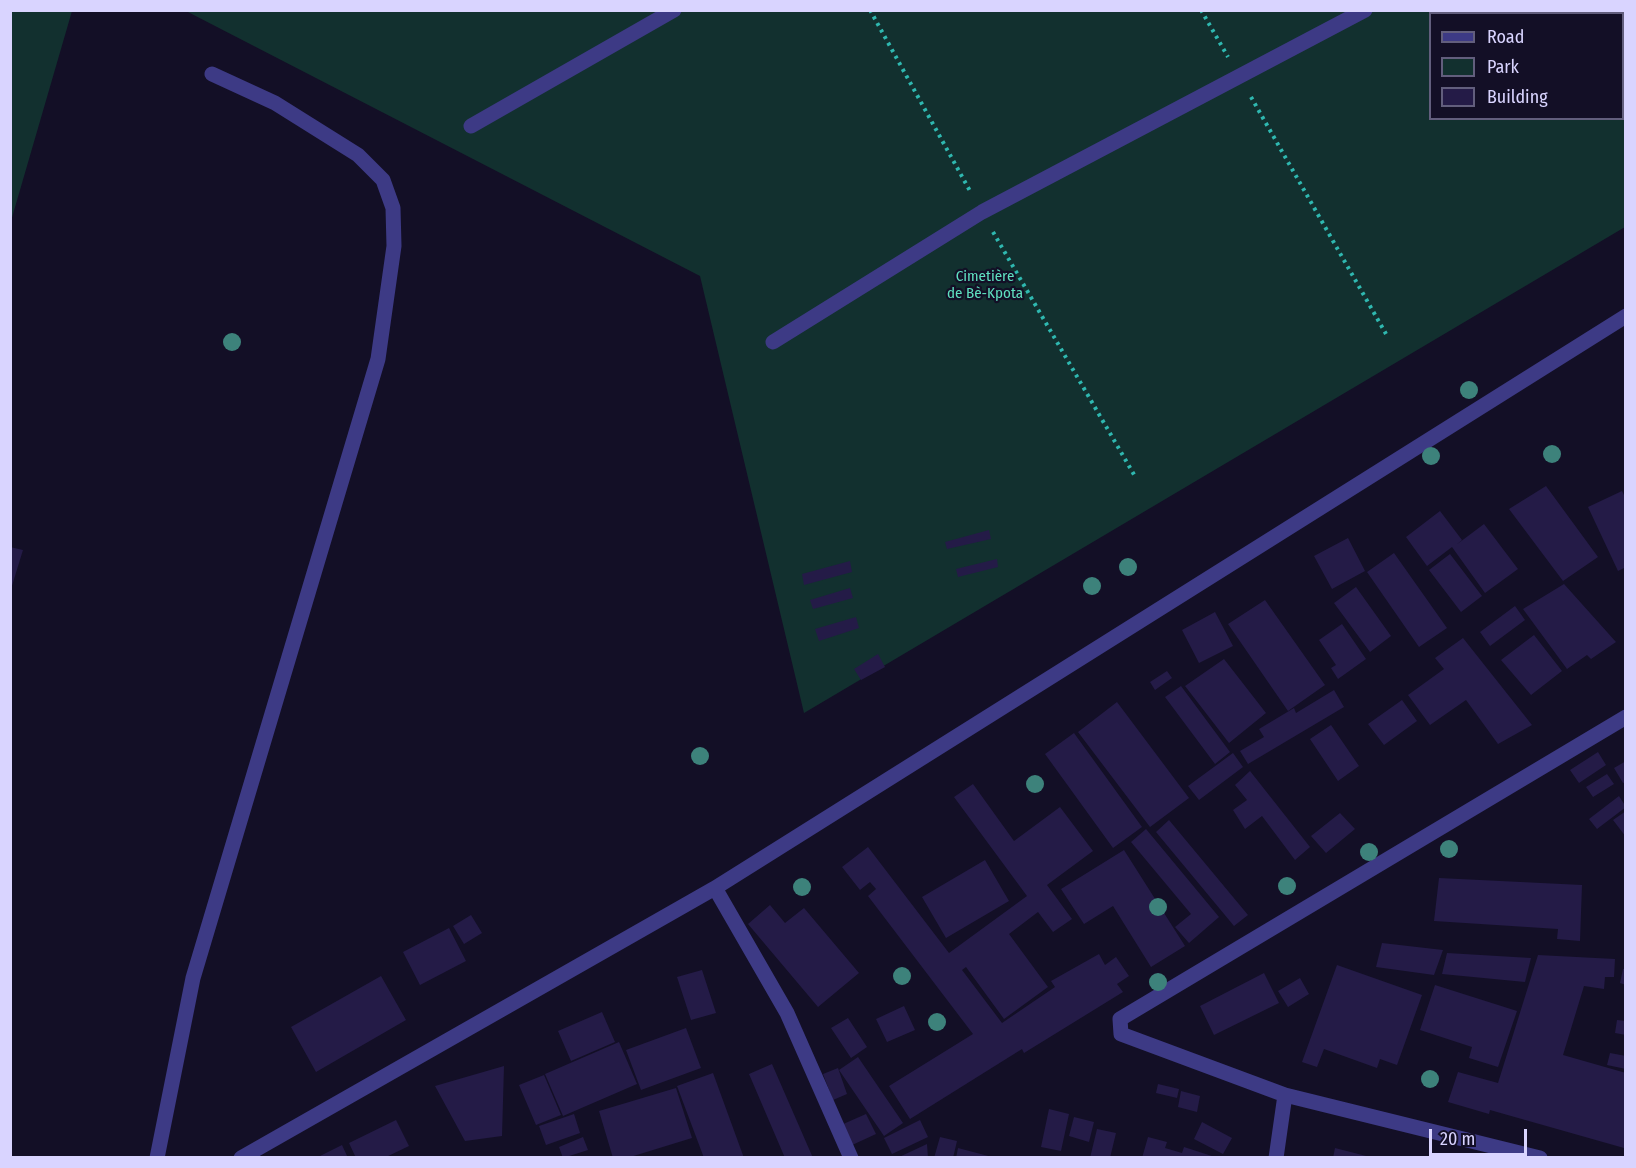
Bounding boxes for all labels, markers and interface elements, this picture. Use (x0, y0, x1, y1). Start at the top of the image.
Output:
legend (1429, 12, 1624, 120)
text: Road (1487, 26, 1524, 48)
text: Park (1487, 56, 1519, 78)
text: Building (1487, 86, 1548, 108)
park label: Cimetière de Bè-Kpota (947, 268, 1023, 303)
scale bar (1432, 1117, 1530, 1155)
text: 20 m (1440, 1128, 1475, 1150)

